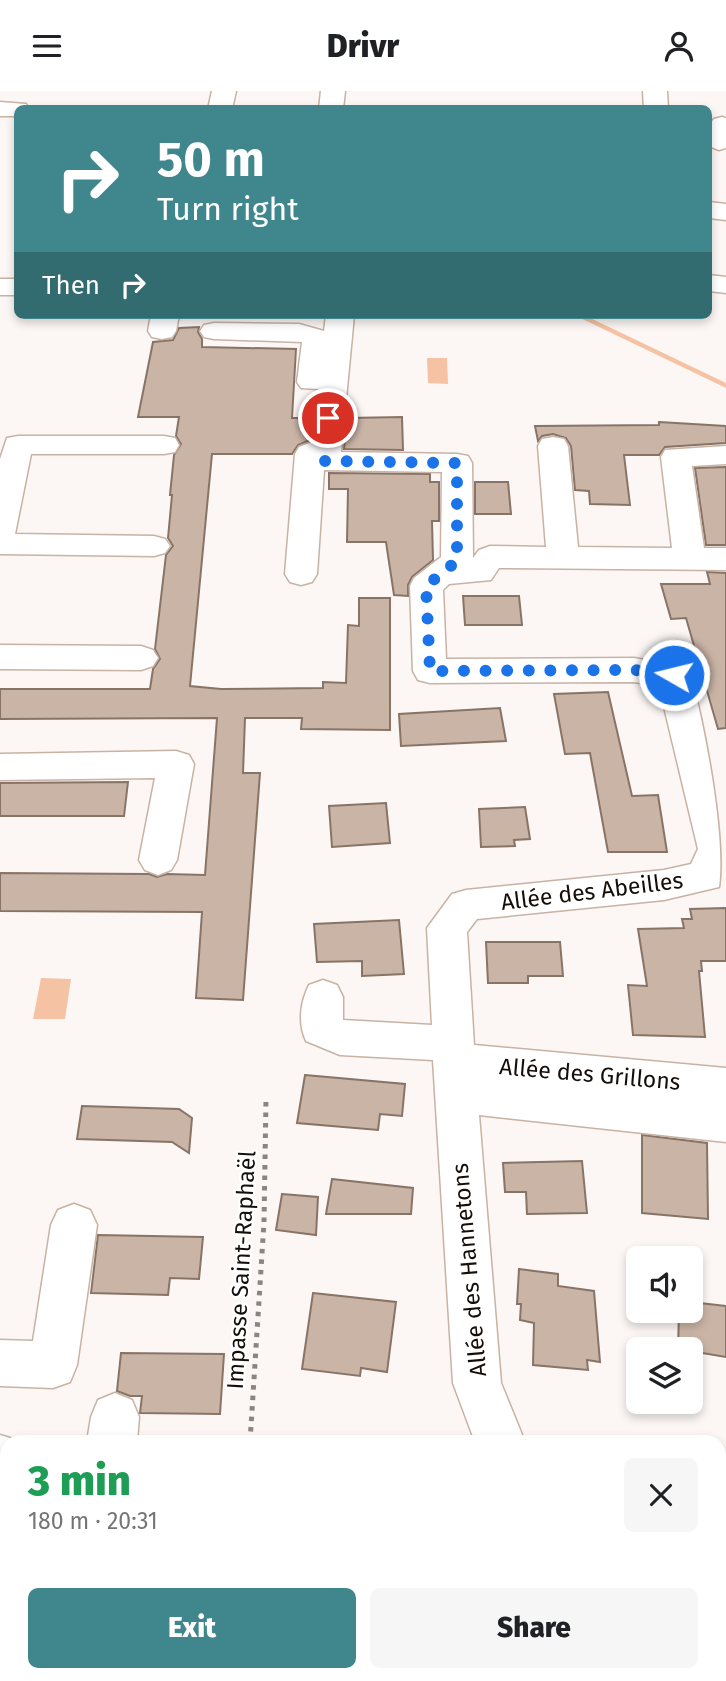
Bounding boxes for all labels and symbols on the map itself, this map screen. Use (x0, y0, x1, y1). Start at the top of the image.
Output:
pin (298, 388, 358, 448)
position arrow (637, 638, 711, 712)
street label: Allée des Abeilles (499, 866, 685, 916)
street label: Allée des Grillons (498, 1052, 682, 1096)
street label: Impasse Saint-Raphaël (221, 1150, 261, 1390)
street label: Allée des Hannetons (446, 1162, 492, 1378)

